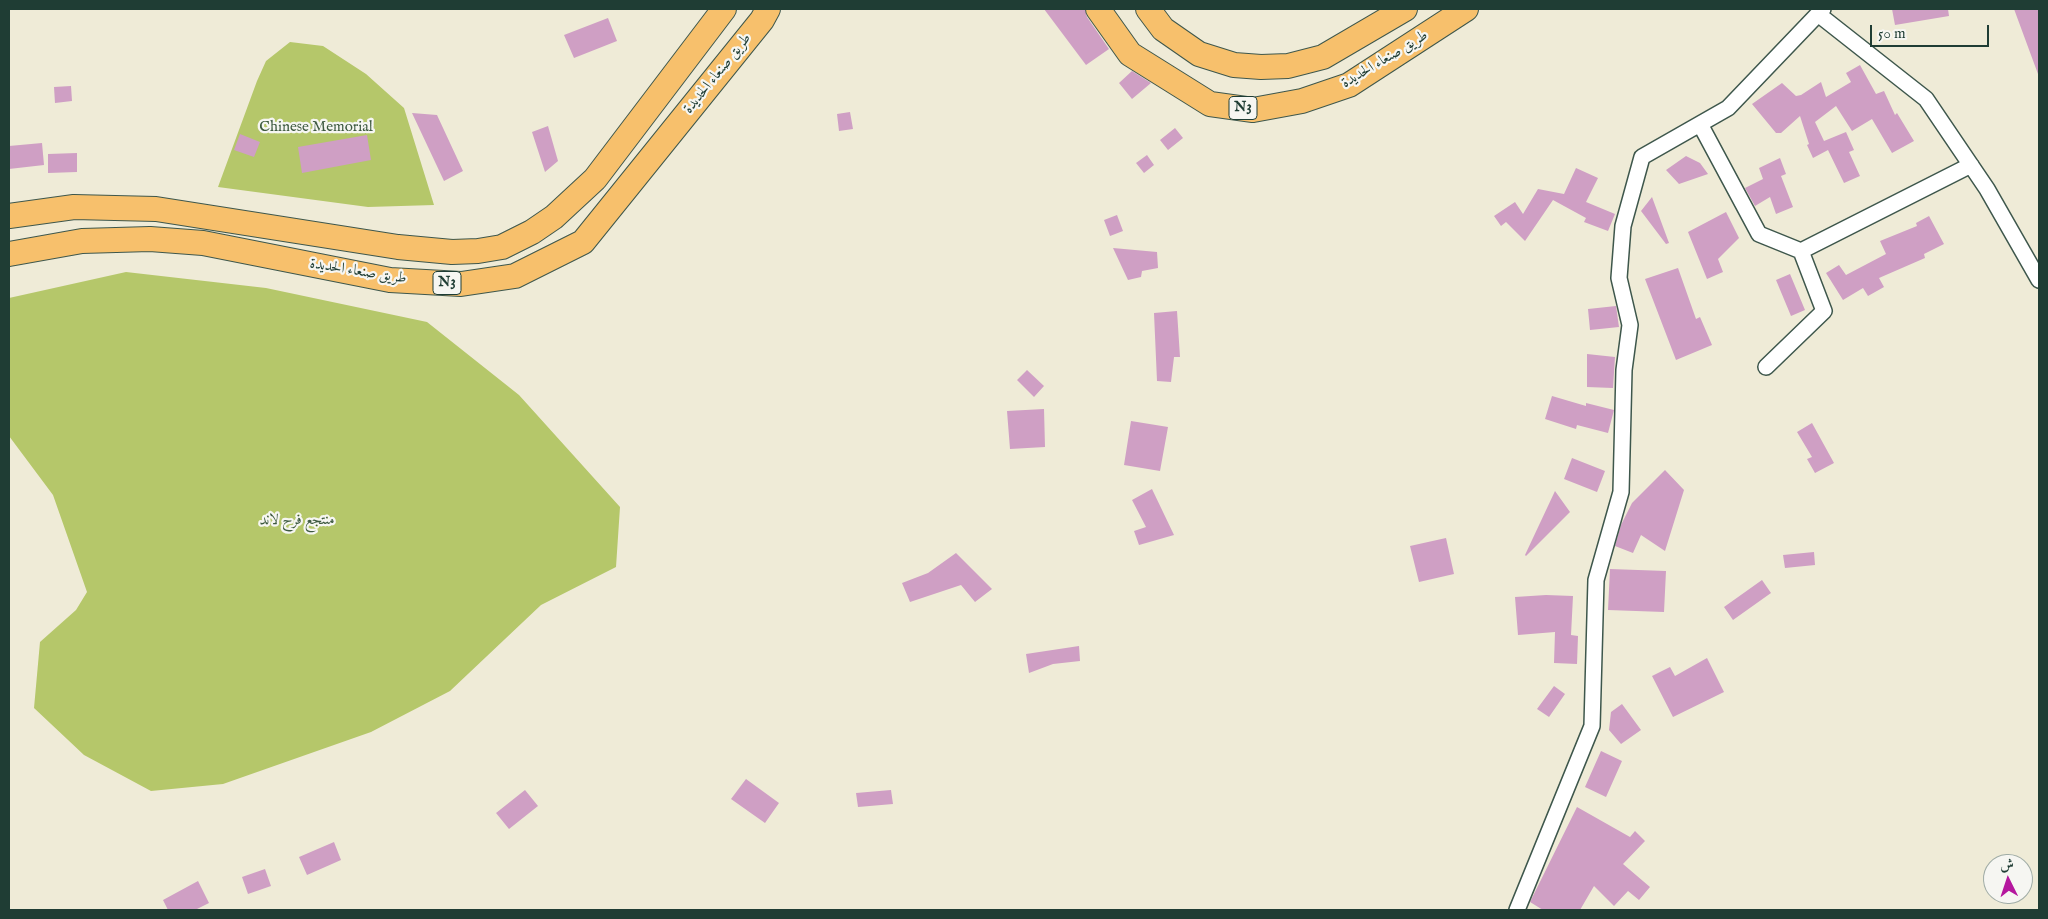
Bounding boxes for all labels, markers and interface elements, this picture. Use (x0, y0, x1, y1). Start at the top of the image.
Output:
scale bar (1873, 15, 1992, 47)
text: 50 m (1878, 24, 1906, 43)
street label: طريق صنعاء الحديدة (1338, 27, 1432, 93)
street label: طريق صنعاء الحديدة (680, 30, 756, 118)
road number: N3 (1229, 96, 1257, 120)
park label: Chinese Memorial (259, 119, 373, 137)
street label: طريق صنعاء الحديدة (308, 255, 408, 289)
road number: N3 (433, 272, 461, 294)
park label: منتجع فرح لاند (259, 512, 335, 530)
north arrow (1983, 854, 2033, 904)
text: ش (1999, 856, 2015, 874)

